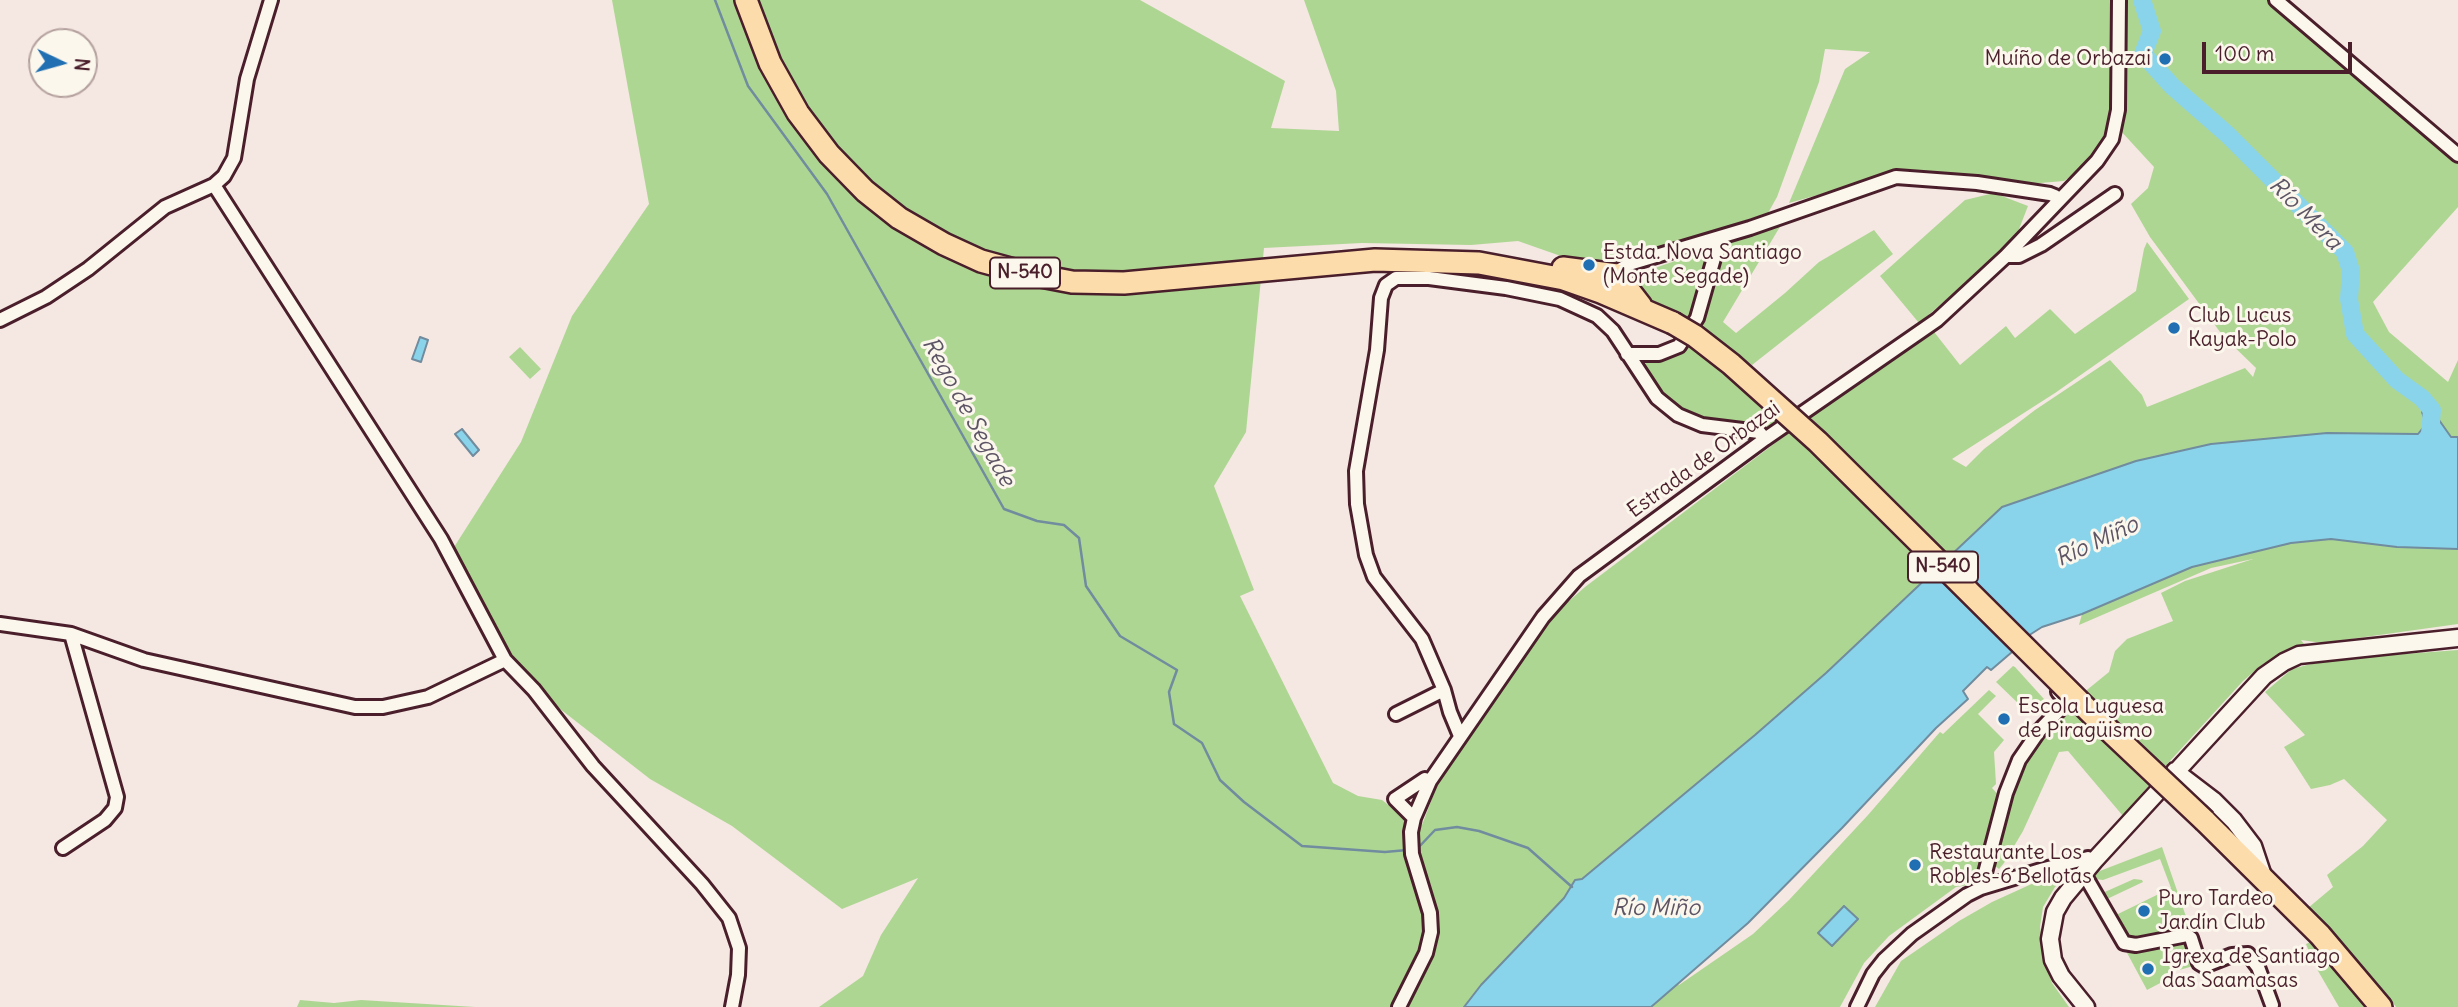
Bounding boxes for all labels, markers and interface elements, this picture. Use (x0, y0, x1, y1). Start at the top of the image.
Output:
north arrow (28, 28, 98, 98)
scale bar (2206, 28, 2356, 72)
text: 100 m (2215, 40, 2274, 67)
place label: Muíño de Orbazai (1985, 46, 2151, 72)
marker: Muíño de Orbazai (2157, 51, 2173, 67)
text: N (69, 57, 94, 72)
water label: Río Mera (2263, 172, 2347, 256)
place label: Estda. Nova Santiago (Monte Segade) (1603, 240, 1802, 290)
marker: Estda. Nova Santiago (Monte Segade) (1581, 257, 1597, 273)
road number: N-540 (990, 258, 1060, 288)
place label: Club Lucus Kayak-Polo (2188, 303, 2297, 353)
marker: Club Lucus Kayak-Polo (2166, 320, 2182, 336)
water label: Rego de Segade (916, 333, 1020, 491)
street label: Estrada de Orbazai (1623, 396, 1785, 524)
water label: Río Miño (2051, 511, 2143, 573)
road number: N-540 (1908, 552, 1978, 582)
place label: Escola Luguesa de Piragüismo (2018, 694, 2164, 744)
marker: Escola Luguesa de Piragüismo (1996, 711, 2012, 727)
place label: Restaurante Los Robles-6 Bellotas (1929, 840, 2092, 890)
marker: Restaurante Los Robles-6 Bellotas (1907, 857, 1923, 873)
place label: Puro Tardeo Jardín Club (2158, 886, 2273, 936)
water label: Río Miño (1612, 894, 1700, 922)
marker: Puro Tardeo Jardín Club (2136, 903, 2152, 919)
place label: Igrexa de Santiago das Saamasas (2162, 944, 2340, 994)
marker: Igrexa de Santiago das Saamasas (2140, 961, 2156, 977)

